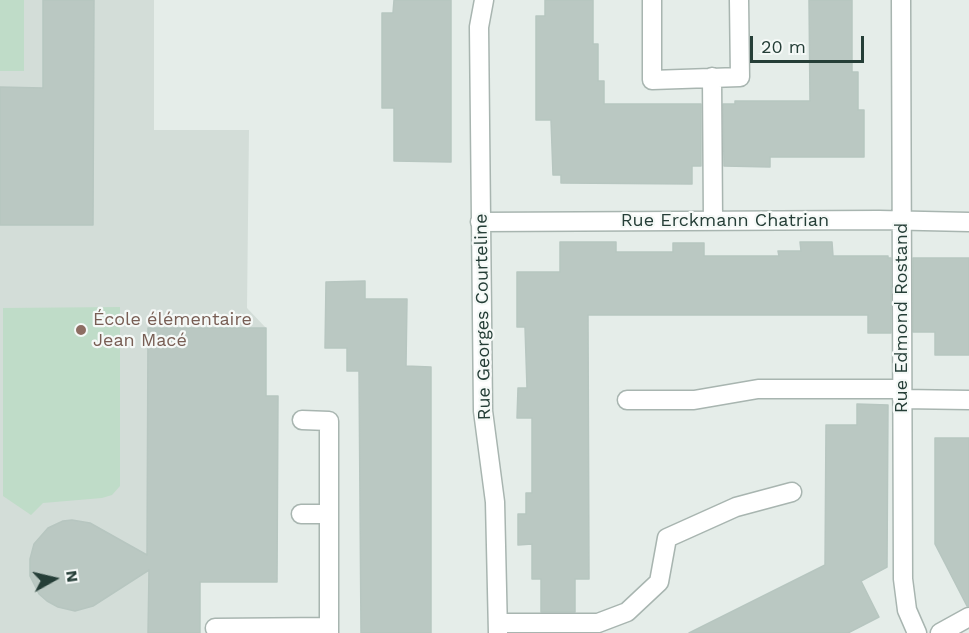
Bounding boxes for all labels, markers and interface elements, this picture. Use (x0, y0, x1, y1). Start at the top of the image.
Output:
scale bar (753, 24, 867, 62)
text: 20 m (761, 36, 806, 57)
street label: Rue Erckmann Chatrian (621, 210, 829, 232)
street label: Rue Georges Courteline (470, 213, 496, 421)
street label: Rue Edmond Rostand (891, 223, 913, 413)
place label: École élémentaire Jean Macé (93, 309, 252, 352)
marker: École élémentaire Jean Macé (74, 323, 88, 337)
north arrow (24, 549, 84, 609)
text: N (62, 569, 83, 584)

